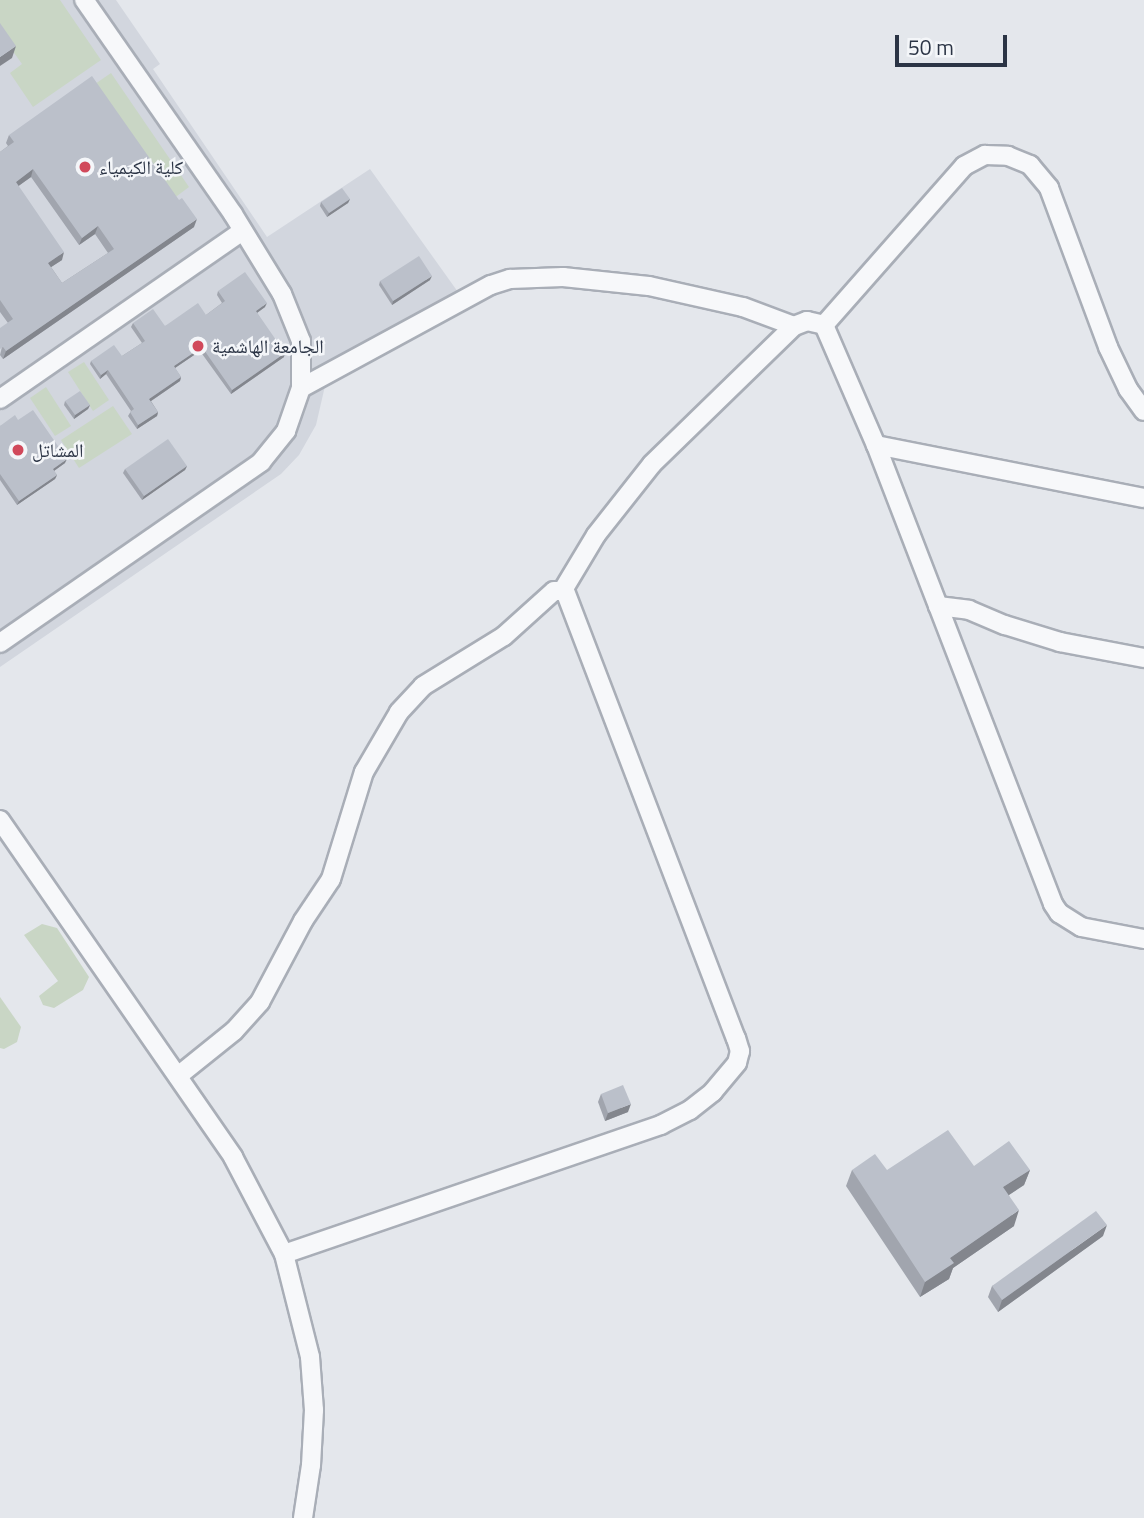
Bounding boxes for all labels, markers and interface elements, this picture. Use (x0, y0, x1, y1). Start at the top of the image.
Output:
scale bar (899, 21, 1011, 65)
text: 50 m (908, 31, 954, 63)
place label: كلية الكيمياء (99, 156, 183, 178)
marker: كلية الكيمياء (77, 159, 93, 175)
place label: الجامعة الهاشمية (212, 335, 324, 357)
marker: الجامعة الهاشمية (190, 338, 206, 354)
place label: المشاتل (32, 439, 84, 461)
marker: المشاتل (10, 442, 26, 458)

